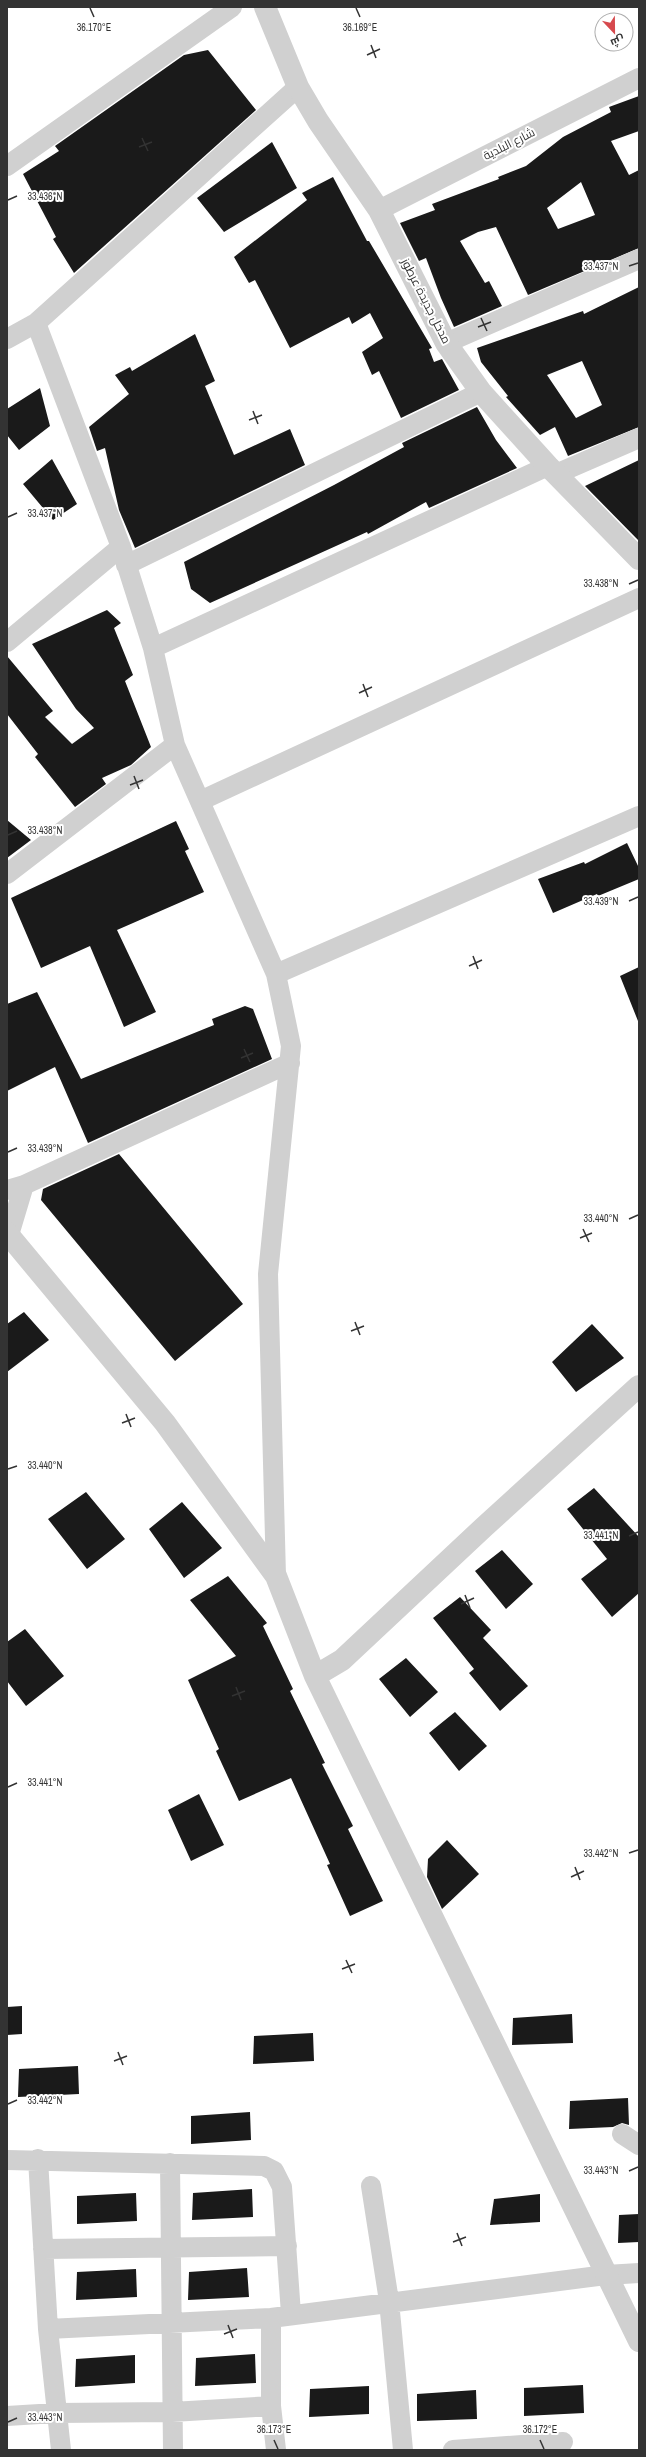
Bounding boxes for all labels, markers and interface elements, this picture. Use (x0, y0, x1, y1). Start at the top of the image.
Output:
north arrow (594, 12, 634, 52)
text: 36.170°E (77, 21, 111, 34)
text: 36.169°E (343, 21, 377, 34)
text: ش (609, 32, 627, 50)
street label: شارع البلدية (480, 124, 538, 164)
text: 33.436°N (28, 190, 63, 203)
street label: مدخل جديدة عرطوز (397, 255, 454, 347)
text: 33.437°N (584, 260, 619, 273)
text: 33.437°N (28, 507, 63, 520)
text: 33.438°N (584, 577, 619, 590)
text: 33.438°N (28, 824, 63, 837)
text: 33.439°N (584, 895, 619, 908)
text: 33.439°N (28, 1142, 63, 1155)
text: 33.440°N (584, 1212, 619, 1225)
text: 33.440°N (28, 1459, 63, 1472)
text: 33.441°N (584, 1529, 619, 1542)
text: 33.441°N (28, 1776, 63, 1789)
text: 33.442°N (584, 1847, 619, 1860)
text: 33.442°N (28, 2094, 63, 2107)
text: 33.443°N (584, 2164, 619, 2177)
text: 33.443°N (28, 2411, 63, 2424)
text: 36.173°E (257, 2423, 291, 2436)
text: 36.172°E (523, 2423, 557, 2436)

